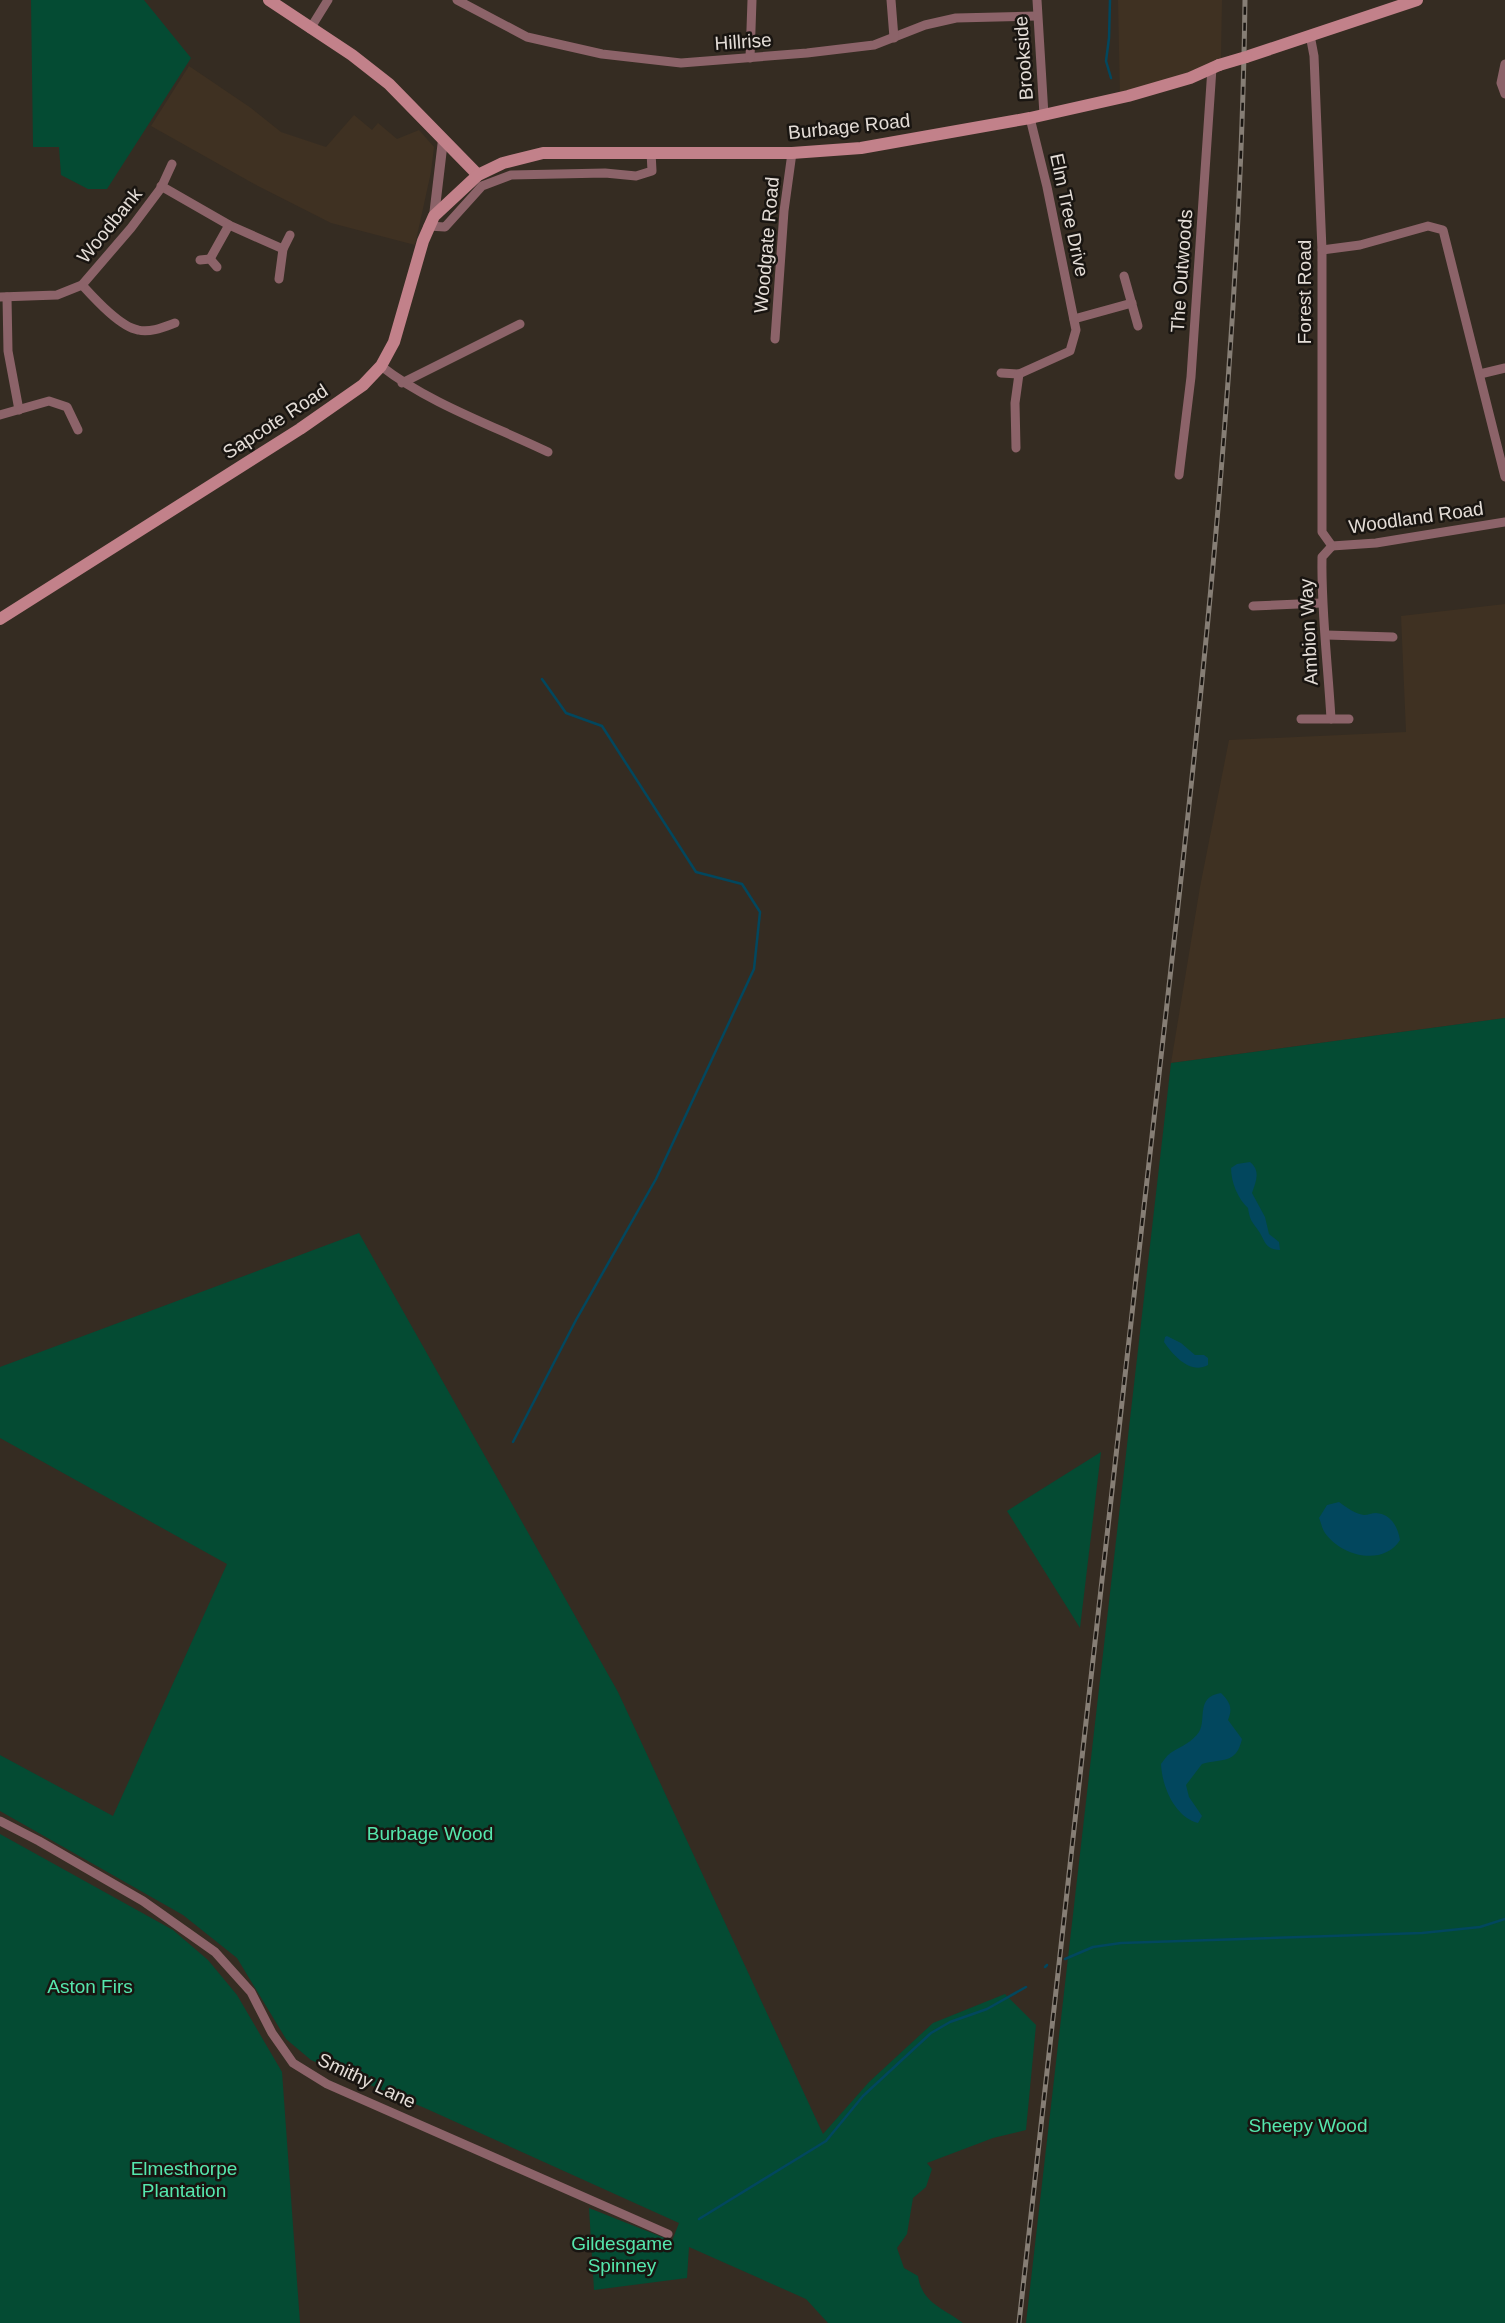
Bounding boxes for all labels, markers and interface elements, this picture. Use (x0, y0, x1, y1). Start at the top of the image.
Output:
street label: Brookside (1010, 15, 1037, 101)
street label: Hillrise (714, 29, 772, 54)
street label: Burbage Road (787, 110, 911, 143)
street label: Elm Tree Drive (1046, 151, 1093, 279)
street label: Woodgate Road (750, 176, 783, 314)
street label: Woodbank (73, 183, 146, 267)
street label: The Outwoods (1167, 209, 1196, 333)
street label: Forest Road (1294, 240, 1315, 344)
street label: Sapcote Road (219, 380, 331, 463)
street label: Woodland Road (1347, 498, 1485, 537)
street label: Ambion Way (1295, 578, 1322, 686)
park label: Burbage Wood (367, 1823, 493, 1844)
park label: Aston Firs (47, 1976, 133, 1997)
street label: Smithy Lane (314, 2049, 419, 2112)
park label: Sheepy Wood (1248, 2115, 1368, 2136)
park label: Elmesthorpe Plantation (131, 2158, 237, 2201)
park label: Gildesgame Spinney (571, 2233, 673, 2276)

